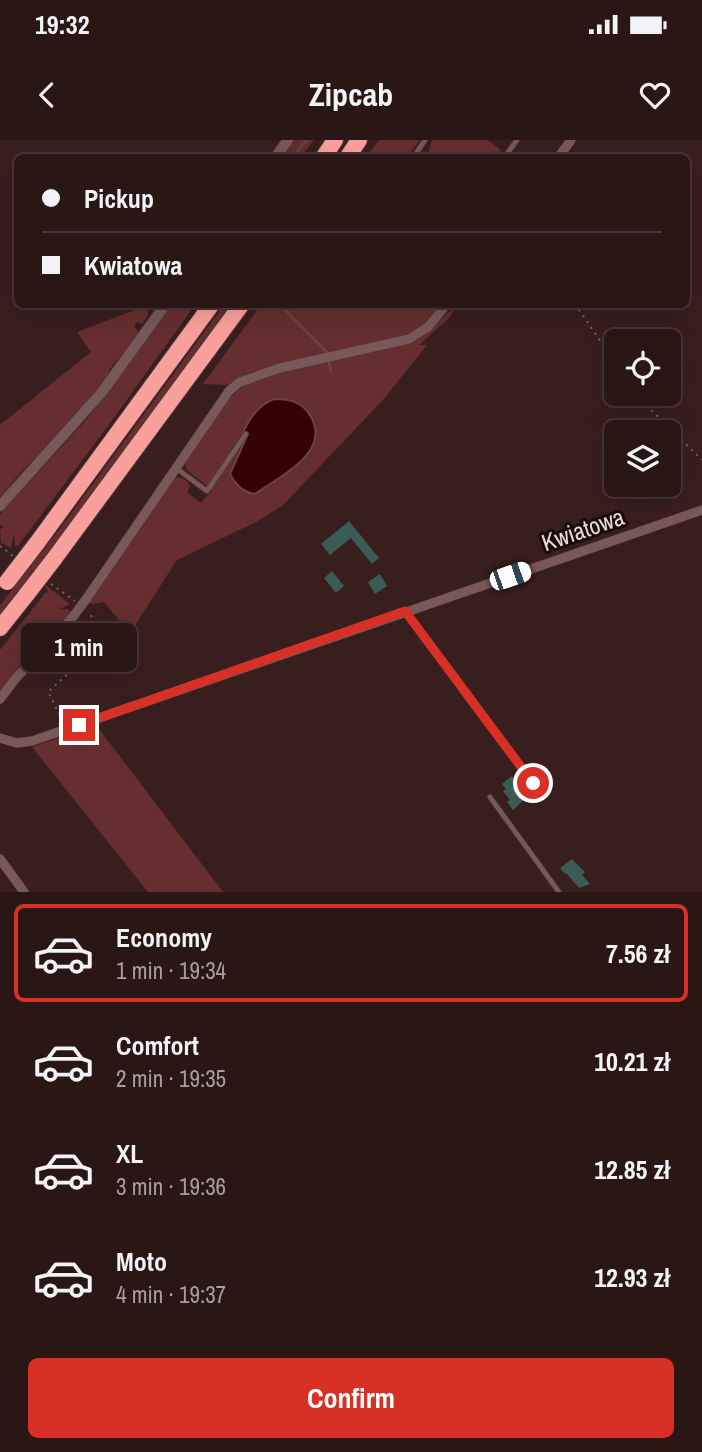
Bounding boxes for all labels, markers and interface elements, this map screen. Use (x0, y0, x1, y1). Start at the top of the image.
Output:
text: 19:32 (35, 7, 90, 42)
text: Zipcab (309, 73, 393, 116)
icon: back (28, 76, 66, 114)
icon: heart (636, 76, 674, 114)
text: Pickup (84, 181, 154, 216)
text: Kwiatowa (84, 248, 182, 283)
map controls (604, 329, 681, 497)
button: locate (604, 329, 681, 406)
button: layers (604, 420, 681, 497)
street label: Kwiatowa (537, 500, 628, 558)
car (487, 559, 534, 593)
callout: 1 min (21, 624, 137, 672)
text: 1 min (54, 632, 104, 663)
route end (63, 709, 95, 741)
route start (517, 767, 549, 799)
text: Economy (116, 920, 212, 955)
icon: car (32, 922, 95, 985)
text: 7.56 zł (606, 936, 670, 971)
text: 1 min · 19:34 (116, 955, 226, 986)
text: Comfort (116, 1028, 199, 1063)
icon: car (32, 1030, 95, 1093)
text: 10.21 zł (594, 1044, 670, 1079)
text: 2 min · 19:35 (116, 1063, 226, 1094)
text: XL (116, 1136, 143, 1171)
icon: car (32, 1138, 95, 1201)
text: 12.85 zł (594, 1152, 670, 1187)
text: 3 min · 19:36 (116, 1171, 226, 1202)
text: Moto (116, 1244, 167, 1279)
icon: car (32, 1246, 95, 1309)
text: 12.93 zł (594, 1260, 670, 1295)
text: 4 min · 19:37 (116, 1279, 226, 1310)
button: Confirm (28, 1358, 674, 1438)

